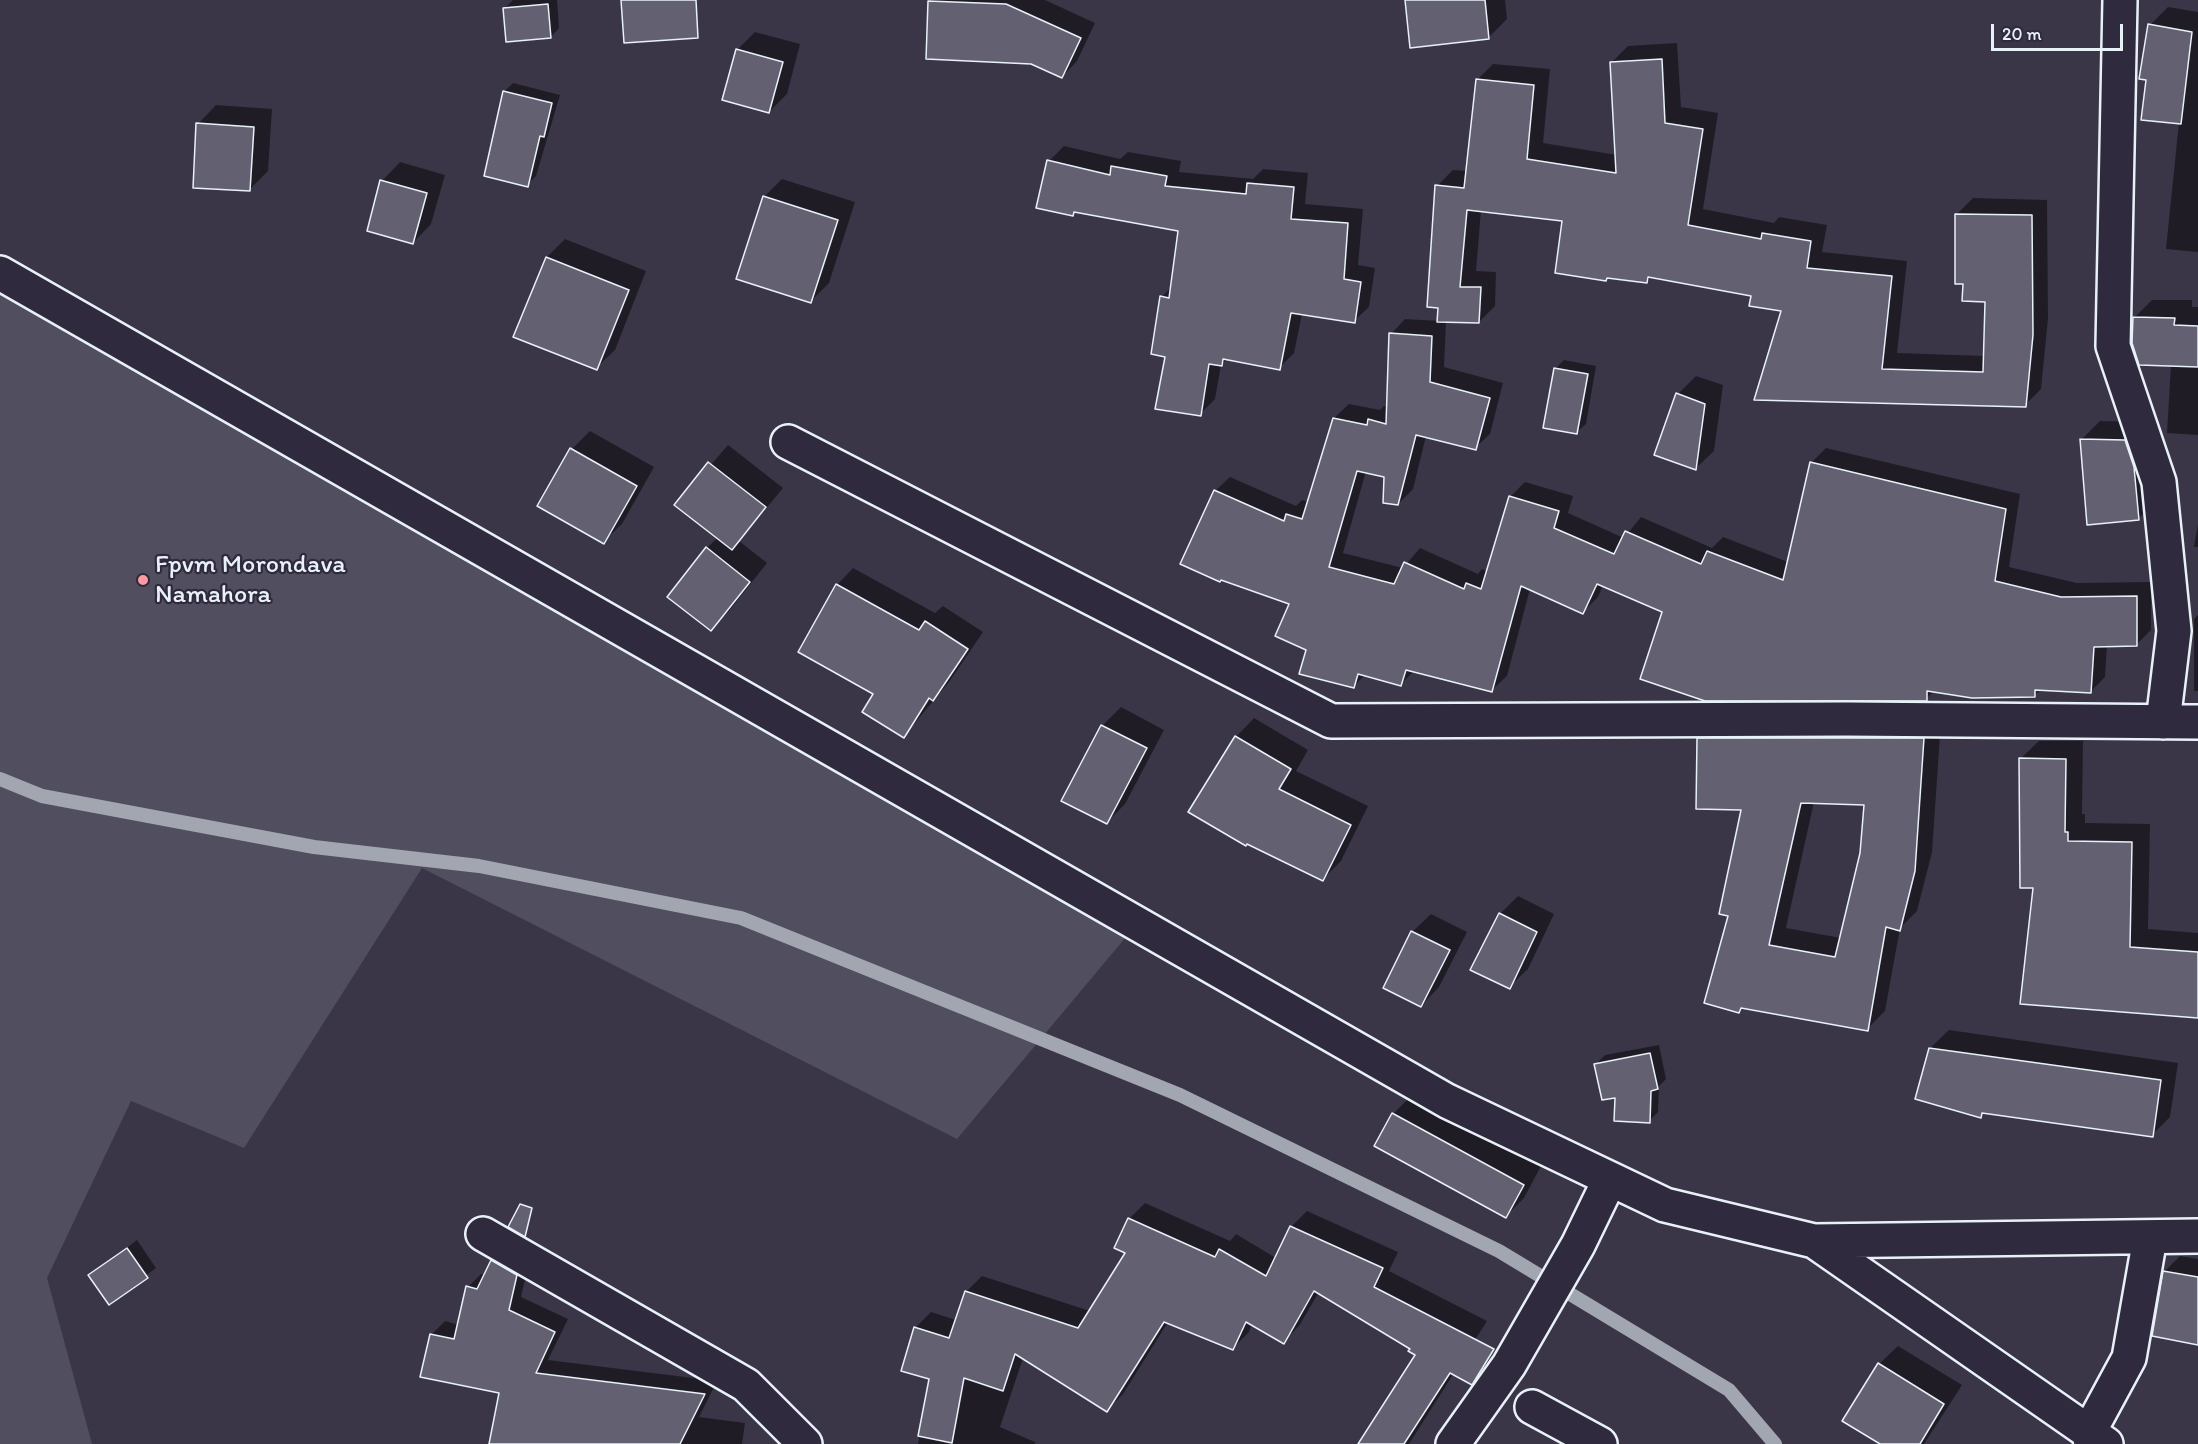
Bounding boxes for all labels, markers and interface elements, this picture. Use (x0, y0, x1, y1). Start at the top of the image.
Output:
scale bar (1994, 12, 2126, 50)
text: 20 m (2002, 23, 2042, 45)
place label: Fpvm Morondava Namahora (155, 549, 346, 610)
marker: Fpvm Morondava Namahora (136, 573, 150, 587)

